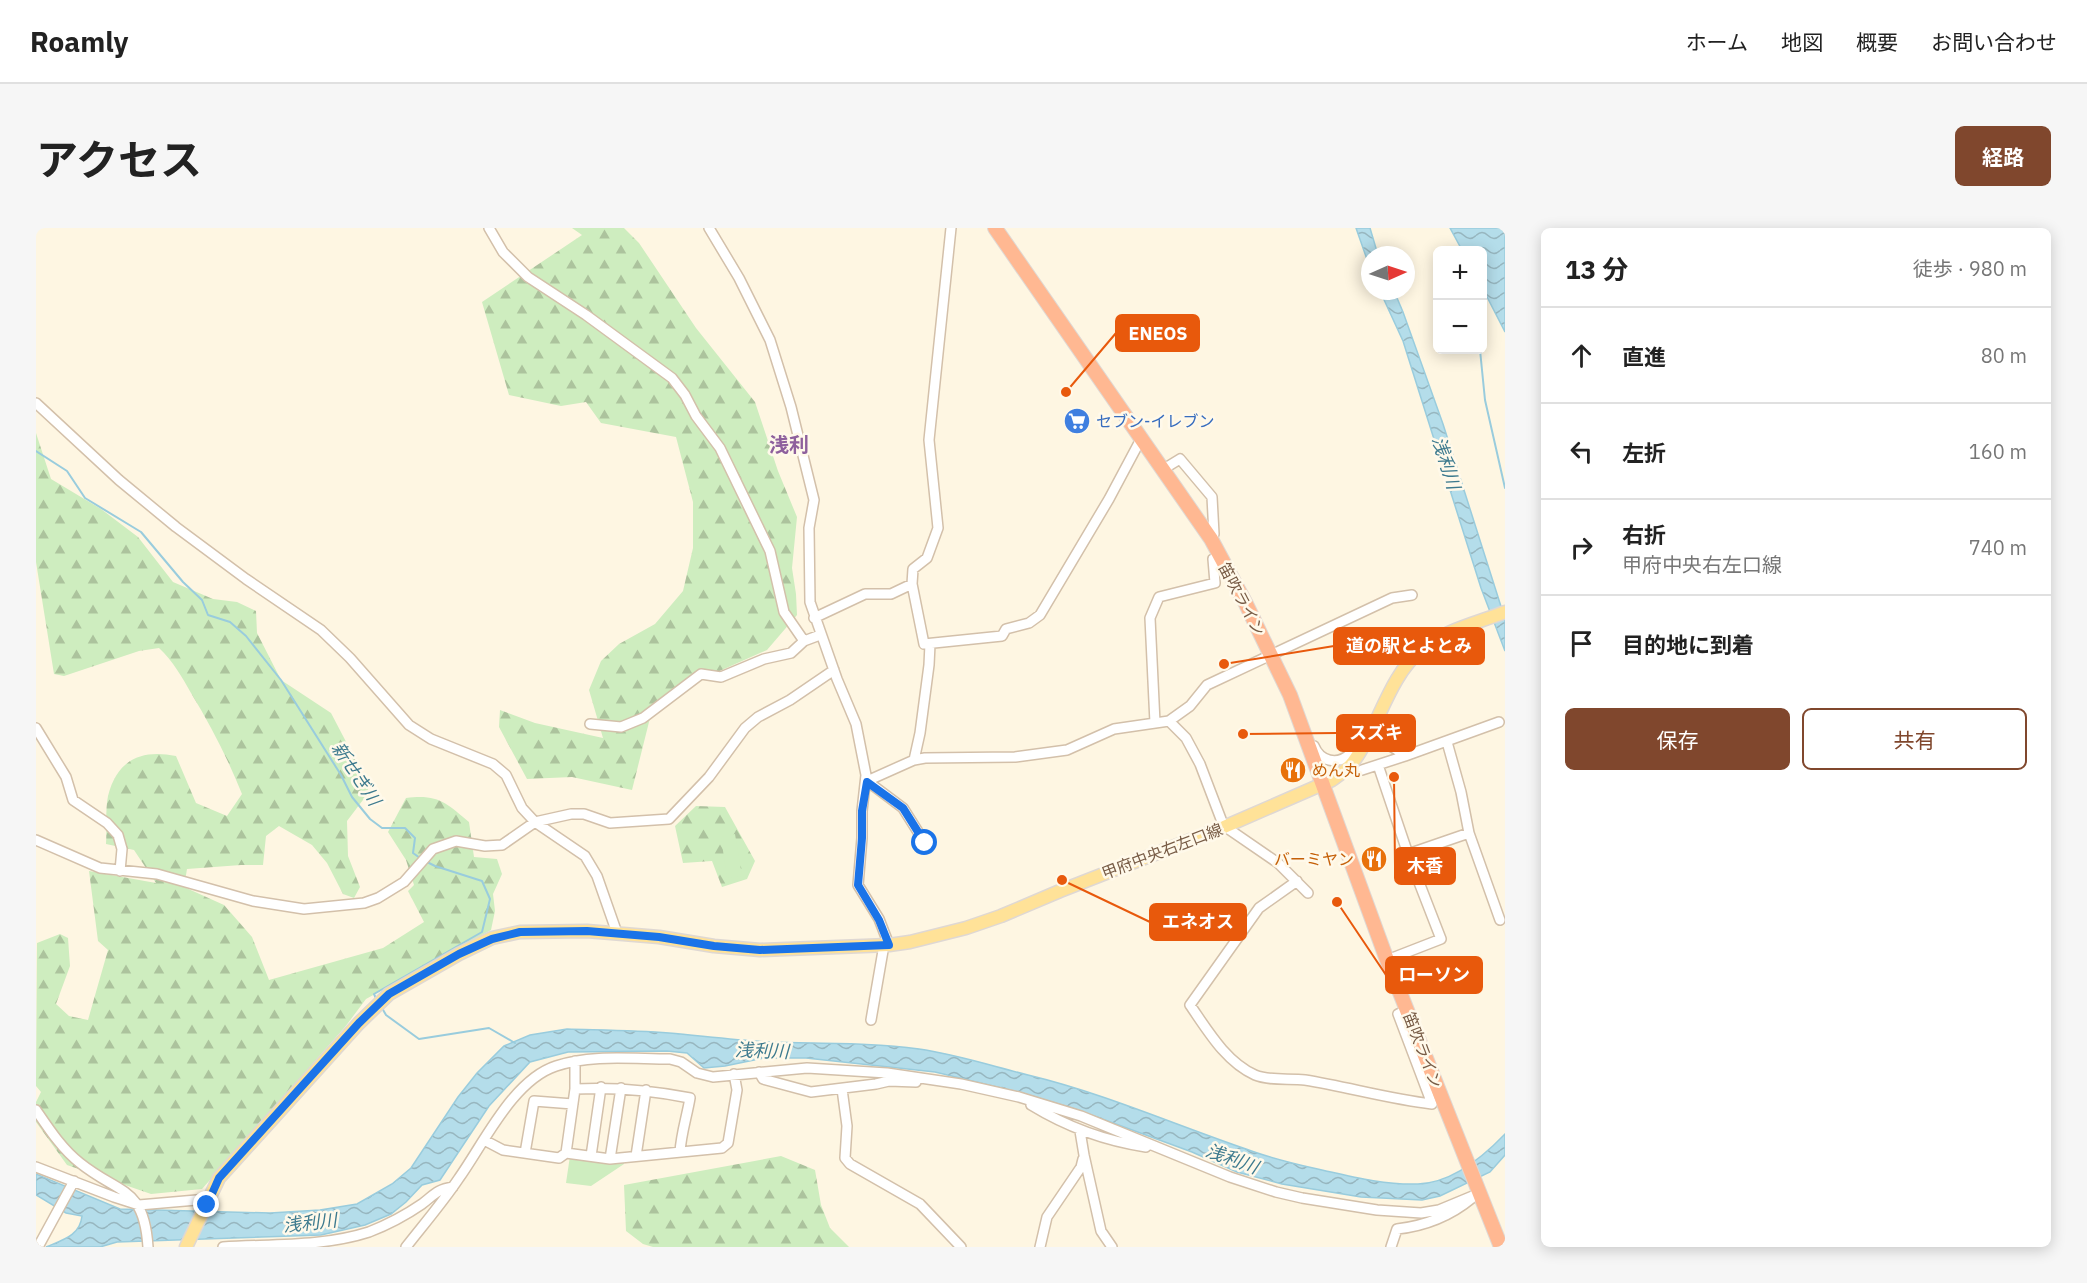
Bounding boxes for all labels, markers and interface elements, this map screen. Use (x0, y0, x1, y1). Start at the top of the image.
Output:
text: Roamly (30, 23, 128, 60)
text: ホーム (1686, 28, 1748, 56)
text: 地図 (1781, 28, 1823, 56)
text: 概要 (1856, 28, 1898, 56)
text: お問い合わせ (1931, 28, 2057, 56)
button: 経路 (1955, 126, 2051, 186)
text: アクセス (36, 132, 202, 187)
north arrow (1361, 246, 1415, 300)
map controls (1433, 246, 1487, 354)
button: + (1433, 246, 1487, 300)
text: 13 分 (1565, 252, 1628, 286)
text: 徒歩 · 980 m (1913, 255, 2027, 282)
button: − (1433, 300, 1487, 354)
callout: ENEOS (1116, 315, 1199, 351)
text: ENEOS (1129, 322, 1187, 345)
icon: ahead (1565, 339, 1598, 372)
text: 直進 (1622, 342, 1666, 371)
text: 80 m (1981, 342, 2027, 369)
supermarket icon: セブン-イレブン (1062, 406, 1092, 436)
place label: セブン-イレブン (1096, 411, 1214, 431)
district label: 浅利 (769, 431, 809, 458)
water label: 浅利川 (1428, 434, 1466, 494)
icon: left (1565, 435, 1598, 468)
text: 左折 (1622, 438, 1666, 467)
text: 160 m (1969, 438, 2027, 465)
text: 右折 (1622, 520, 1666, 549)
icon: right (1565, 531, 1598, 564)
text: 740 m (1969, 534, 2027, 561)
text: 甲府中央右左口線 (1622, 551, 1782, 578)
street label: 笛吹ライン (1214, 559, 1270, 639)
icon: arrive (1565, 627, 1598, 660)
callout: 道の駅とよとみ (1334, 628, 1484, 664)
text: 目的地に到着 (1622, 630, 1754, 659)
text: 道の駅とよとみ (1346, 634, 1472, 657)
button: 保存 (1565, 708, 1790, 770)
button: 共有 (1802, 708, 2027, 770)
callout: スズキ (1337, 715, 1415, 751)
text: スズキ (1349, 721, 1403, 744)
water label: 新せぎ川 (327, 737, 387, 812)
restaurant icon: めん丸 (1278, 755, 1308, 785)
place label: めん丸 (1312, 760, 1360, 780)
street label: 甲府中央右左口線 (1099, 819, 1225, 883)
route start (911, 829, 937, 855)
restaurant icon: バーミヤン (1359, 844, 1389, 874)
callout: 木香 (1395, 848, 1455, 884)
place label: バーミヤン (1274, 849, 1354, 869)
text: 木香 (1407, 854, 1443, 877)
callout: エネオス (1150, 904, 1246, 940)
text: エネオス (1162, 910, 1234, 933)
callout: ローソン (1386, 957, 1482, 993)
text: ローソン (1398, 963, 1470, 986)
street label: 笛吹ライン (1399, 1009, 1447, 1091)
water label: 浅利川 (735, 1038, 791, 1063)
water label: 浅利川 (1203, 1138, 1263, 1179)
route end (193, 1191, 219, 1217)
water label: 浅利川 (282, 1208, 340, 1237)

